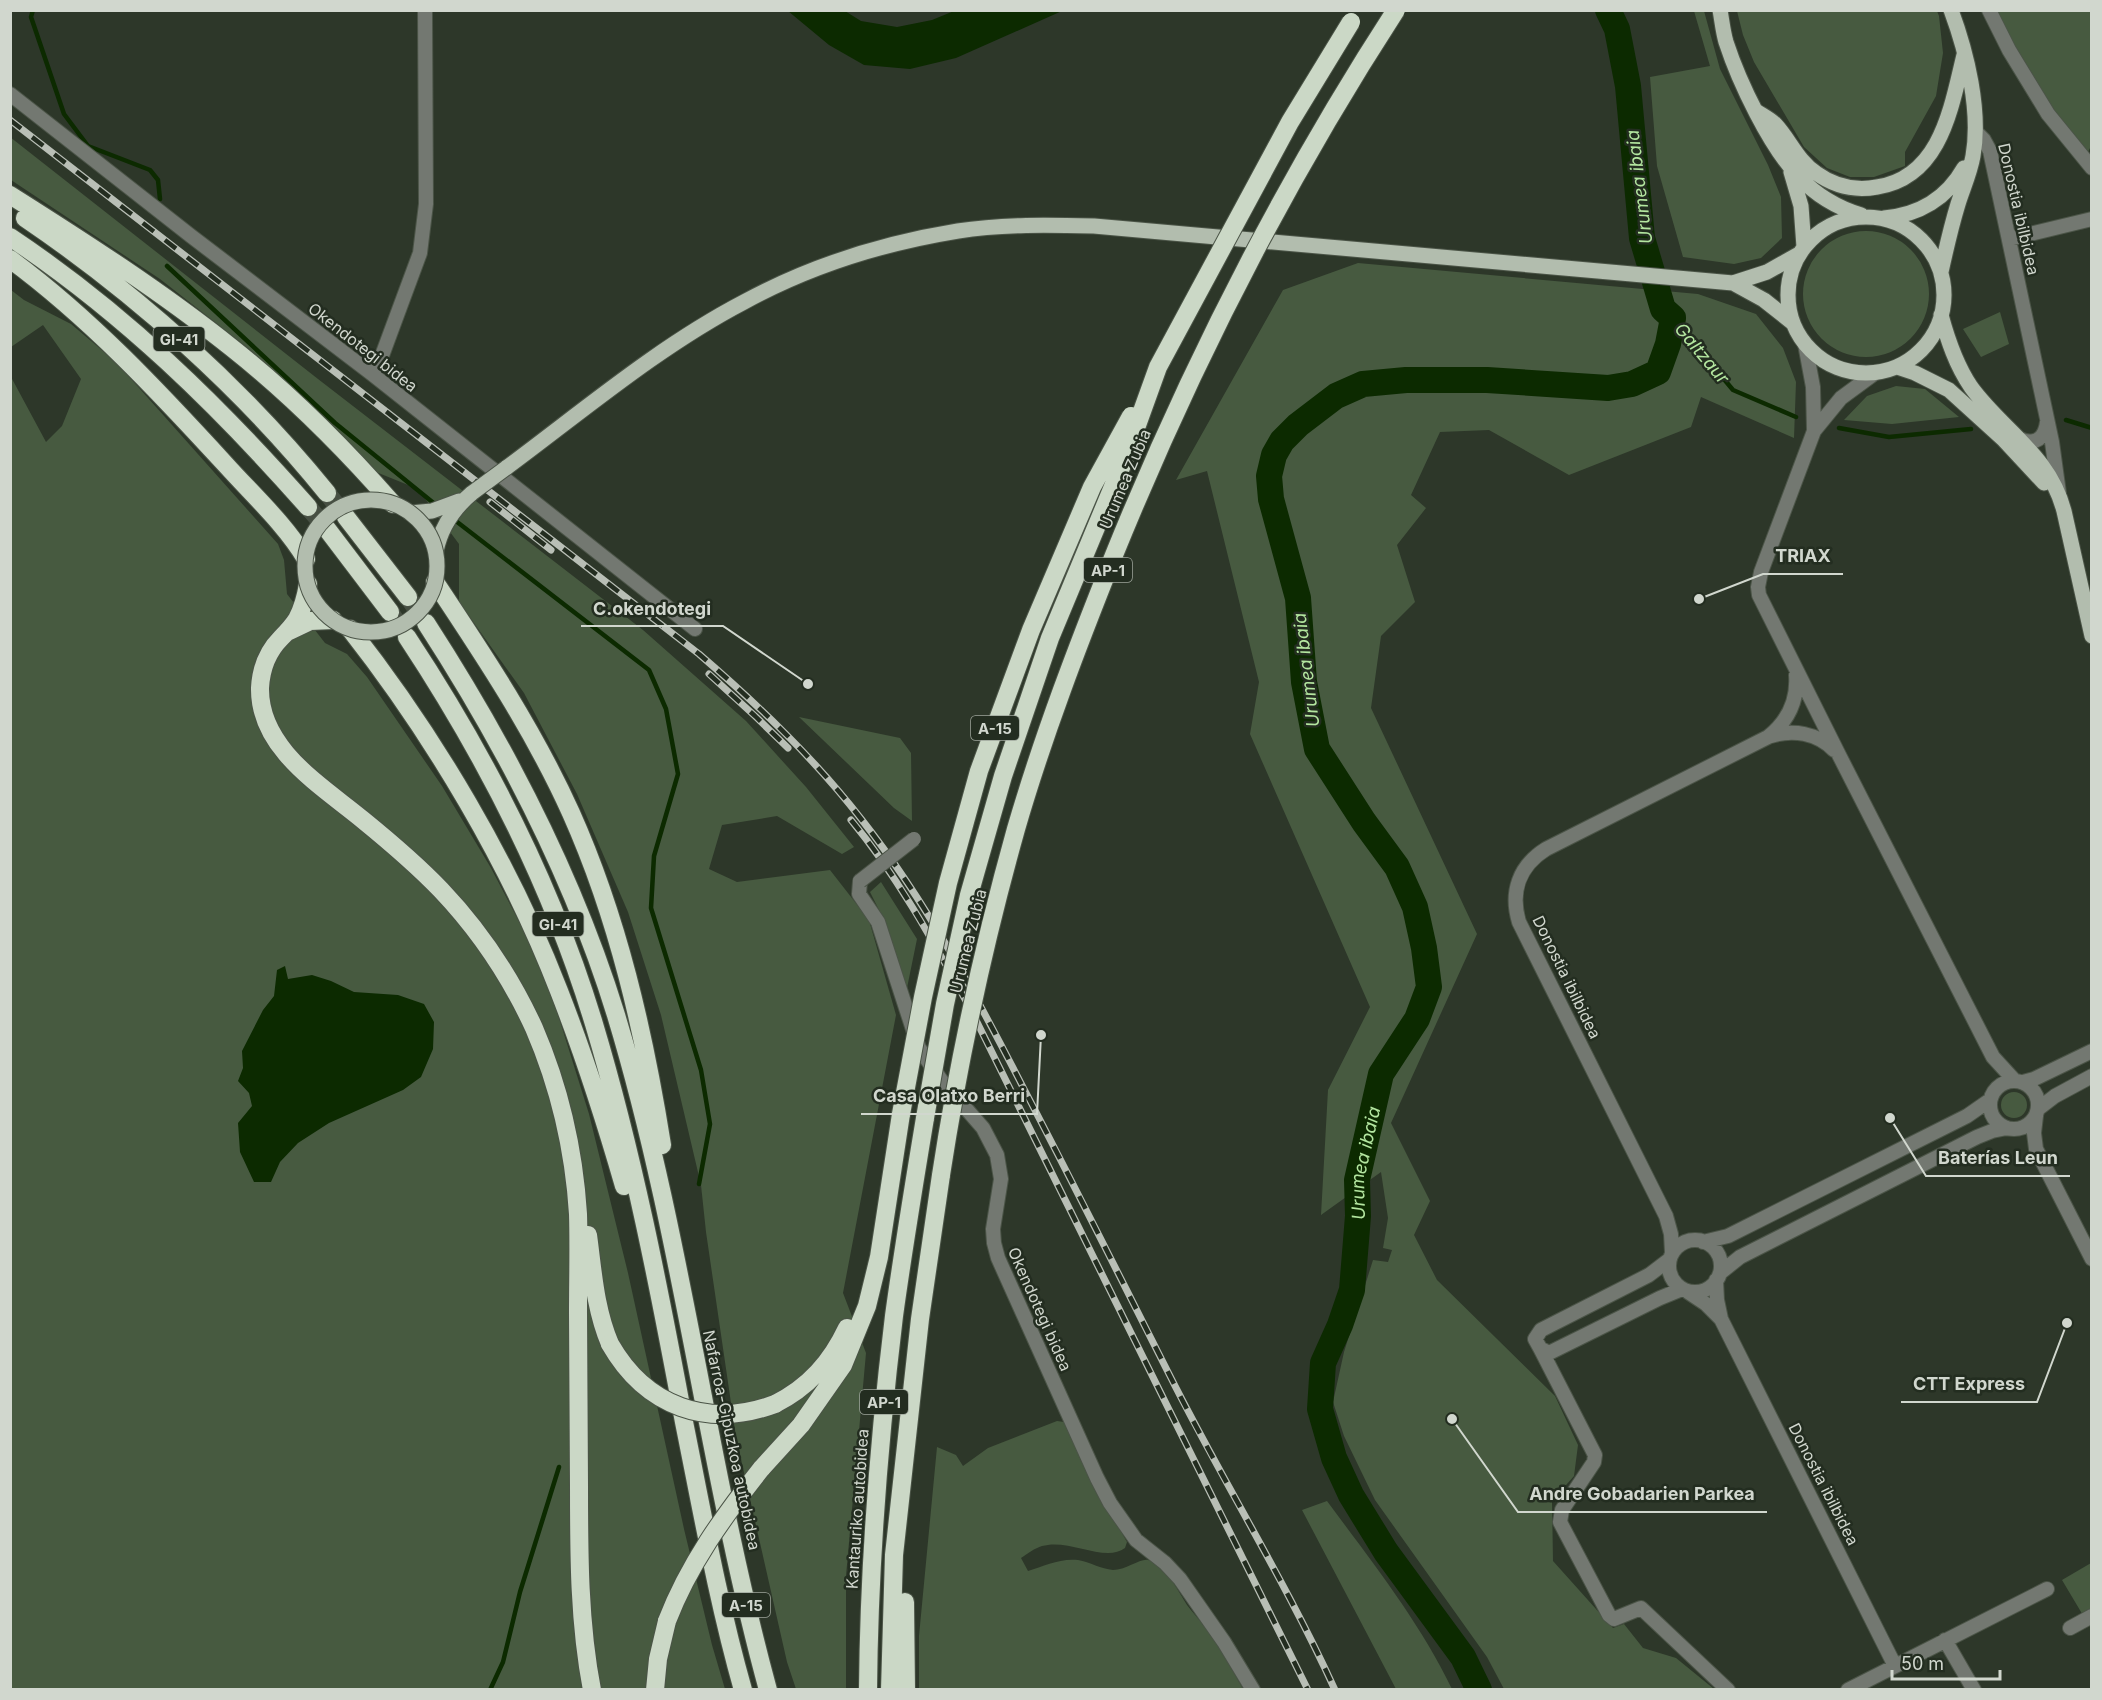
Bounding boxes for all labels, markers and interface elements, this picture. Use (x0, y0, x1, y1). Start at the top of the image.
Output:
water label: Urumea ibaia (1622, 129, 1656, 245)
street label: Donostia ibilbidea (1994, 141, 2044, 277)
street label: Okendotegi bidea (304, 298, 422, 396)
water label: Galtzaur (1670, 318, 1734, 389)
road number: GI-41 (154, 327, 204, 351)
street label: Urumea Zubia (1095, 426, 1155, 532)
callout: TRIAX (1763, 538, 1843, 574)
text: TRIAX (1775, 545, 1831, 566)
road number: AP-1 (1084, 558, 1132, 582)
callout: C.okendotegi (581, 590, 723, 626)
text: C.okendotegi (593, 598, 711, 619)
water label: Urumea ibaia (1289, 612, 1323, 728)
road number: A-15 (971, 716, 1019, 740)
street label: Urumea Zubia (945, 887, 991, 995)
road number: GI-41 (532, 912, 584, 936)
street label: Donostia ibilbidea (1529, 912, 1605, 1042)
callout: Casa Olatxo Berri (861, 1078, 1037, 1114)
text: Casa Olatxo Berri (873, 1085, 1025, 1106)
water label: Urumea ibaia (1346, 1104, 1384, 1220)
callout: Baterías Leun (1926, 1140, 2070, 1176)
text: Baterías Leun (1938, 1147, 2058, 1168)
street label: Okendotegi bidea (1004, 1244, 1076, 1374)
street label: Nafarroa-Gipuzkoa autobidea (699, 1328, 765, 1552)
callout: CTT Express (1901, 1366, 2037, 1402)
text: CTT Express (1913, 1373, 2025, 1394)
road number: AP-1 (860, 1390, 908, 1414)
street label: Donostia ibilbidea (1785, 1419, 1863, 1549)
street label: Kantauriko autobidea (841, 1428, 873, 1590)
callout: Andre Gobadarien Parkea (1518, 1476, 1767, 1512)
text: Andre Gobadarien Parkea (1529, 1483, 1755, 1504)
road number: A-15 (722, 1593, 770, 1617)
scale bar (1892, 1643, 2000, 1681)
text: 50 m (1901, 1653, 1944, 1674)

